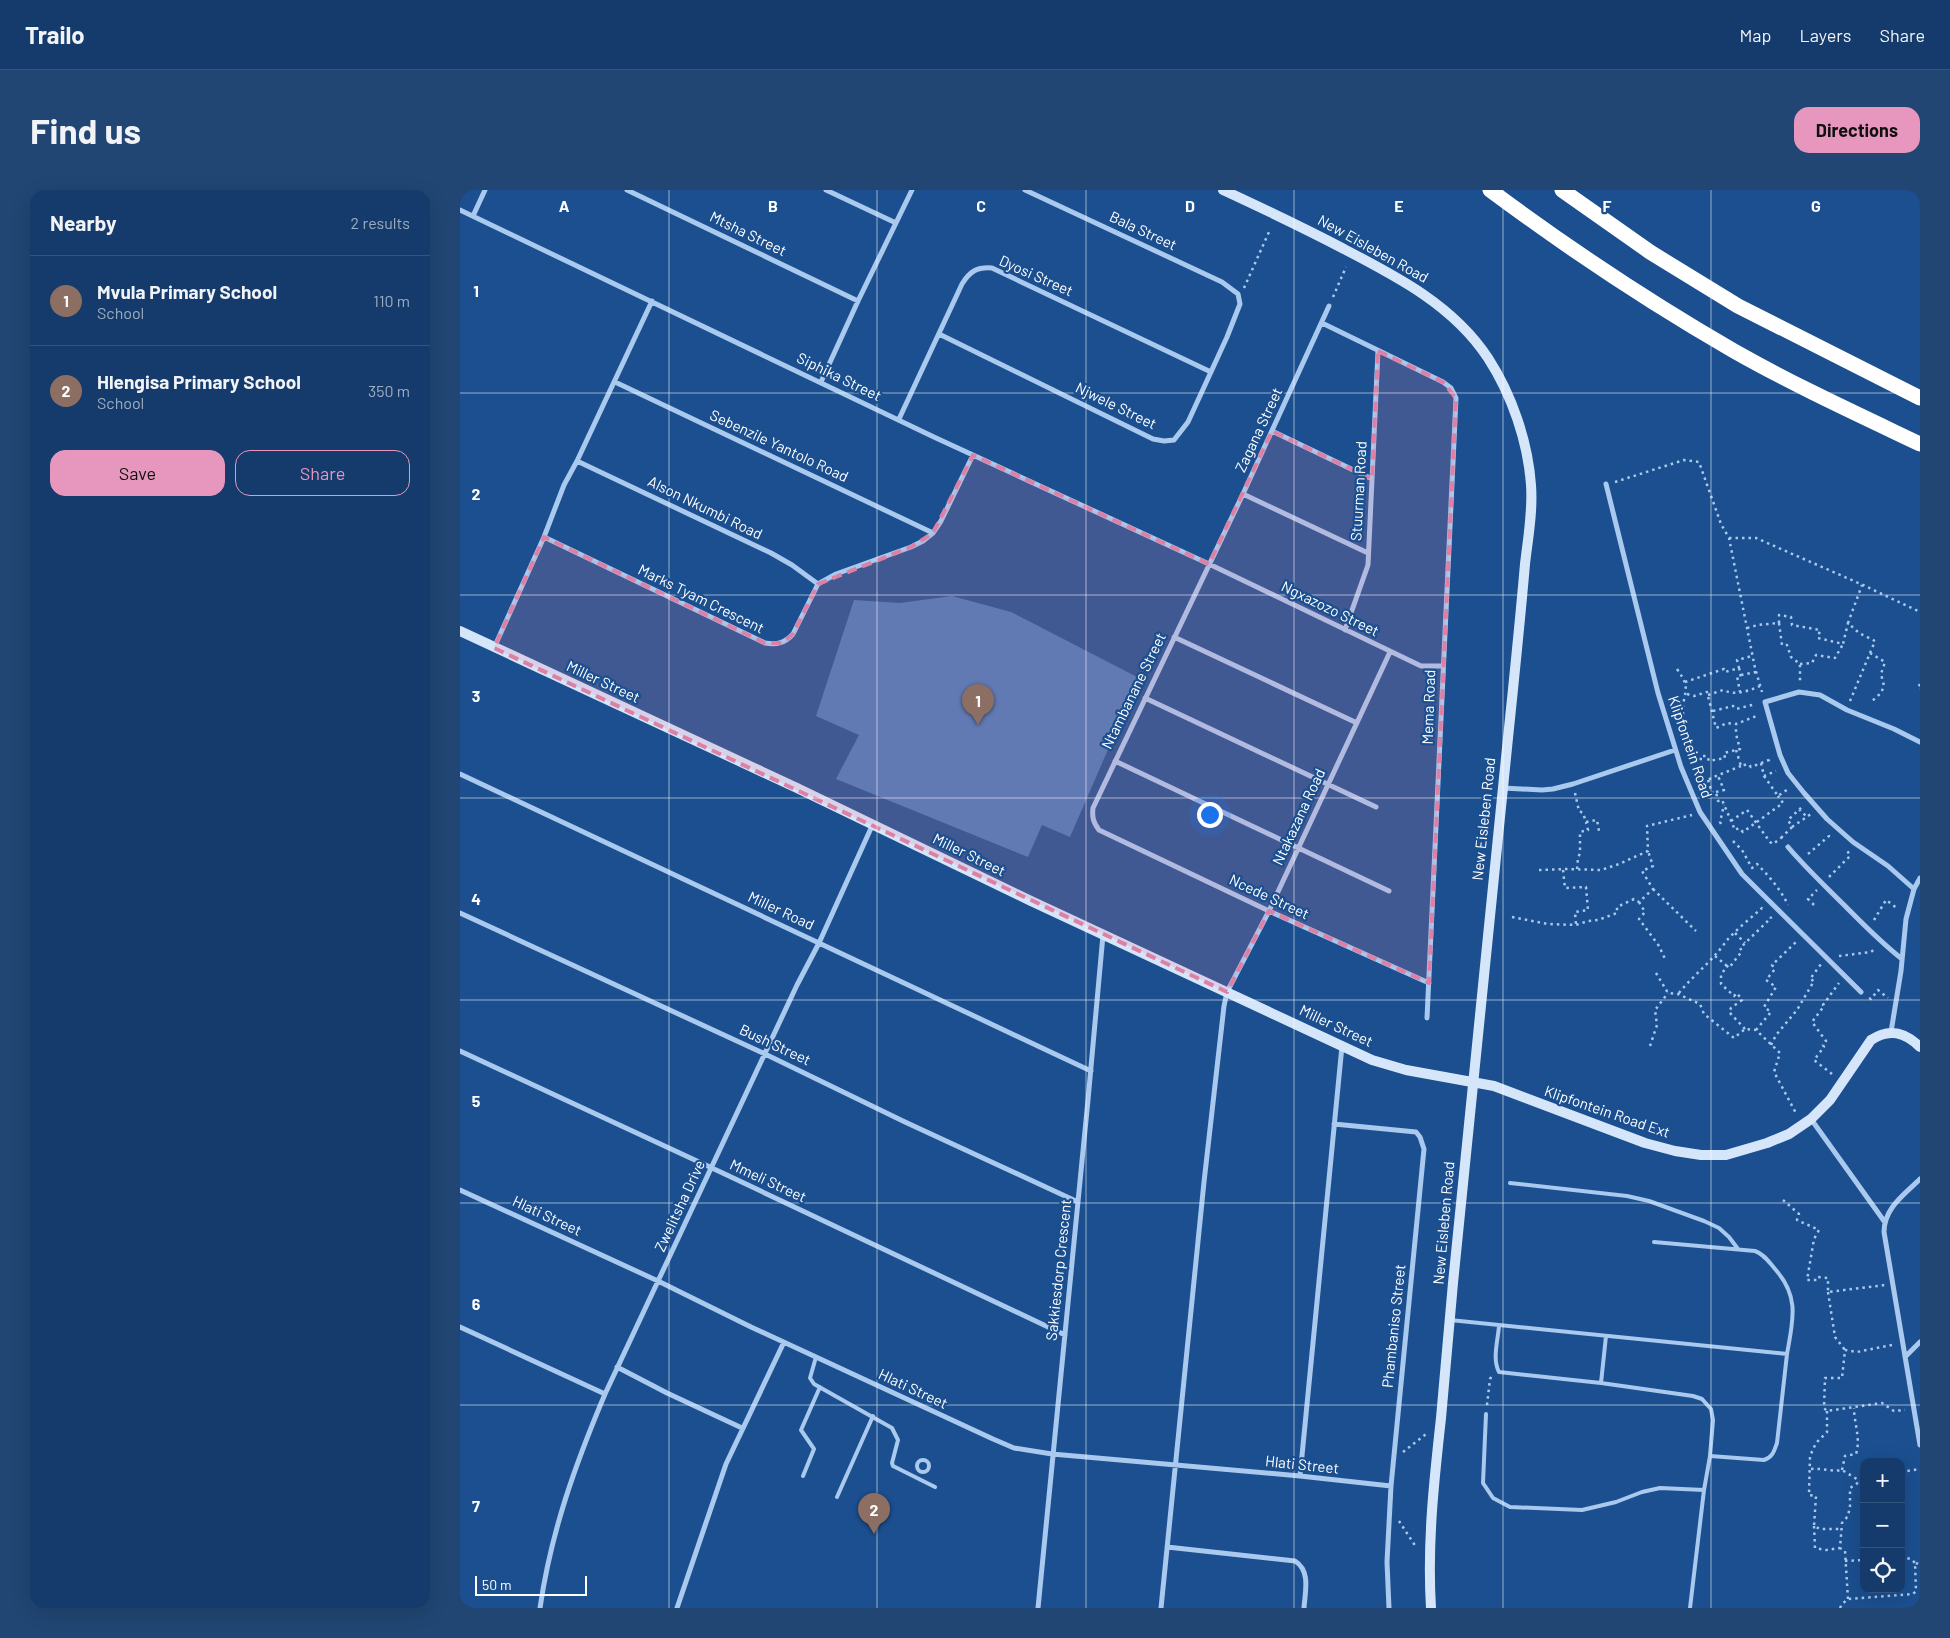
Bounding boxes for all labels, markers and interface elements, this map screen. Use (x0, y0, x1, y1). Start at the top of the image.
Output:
text: Trailo (25, 20, 85, 49)
text: Map (1739, 24, 1771, 46)
text: Layers (1799, 24, 1852, 46)
text: Share (1880, 24, 1925, 46)
button: Directions (1794, 107, 1920, 153)
text: Find us (30, 109, 141, 151)
text: A (559, 196, 570, 215)
text: B (768, 196, 778, 215)
text: C (976, 196, 986, 215)
text: D (1185, 196, 1195, 215)
text: E (1394, 196, 1404, 215)
text: F (1603, 196, 1612, 215)
text: G (1811, 196, 1821, 215)
street label: Mtsha Street (707, 207, 790, 259)
street label: Bala Street (1107, 207, 1180, 253)
text: Nearby (50, 210, 116, 235)
street label: New Eisleben Road (1315, 210, 1432, 286)
text: 2 results (351, 213, 410, 232)
street label: Dyosi Street (997, 251, 1076, 299)
text: Mvula Primary School (97, 280, 277, 303)
text: 1 (473, 281, 479, 300)
text: 1 (63, 291, 69, 310)
text: 110 m (373, 291, 410, 310)
text: School (97, 303, 144, 322)
street label: Siphika Street (794, 348, 885, 404)
text: Hlengisa Primary School (97, 370, 301, 393)
street label: Njwele Street (1073, 378, 1160, 432)
text: 2 (62, 381, 70, 400)
text: 350 m (368, 381, 410, 400)
street label: Zagana Street (1231, 384, 1286, 475)
text: School (97, 393, 144, 412)
street label: Sebenzile Yantolo Road (707, 405, 851, 485)
street label: Stuurman Road (1346, 440, 1370, 541)
button: Save (50, 450, 225, 496)
button: Share (235, 450, 410, 496)
street label: Alson Nkumbi Road (645, 472, 766, 543)
text: 2 (472, 484, 481, 503)
street label: Marks Tyam Crescent (635, 560, 767, 636)
street label: Ngxazozo Street (1279, 577, 1382, 640)
street label: Ntambanane Street (1097, 629, 1169, 752)
street label: Miller Street (564, 656, 643, 706)
street label: Mema Road (1418, 669, 1438, 745)
pin: 1 (962, 684, 994, 725)
text: 3 (472, 686, 480, 705)
street label: Klipfontein Road (1665, 693, 1717, 800)
street label: New Eisleben Road (1468, 756, 1498, 881)
street label: Ntakazana Road (1268, 765, 1328, 868)
your location (1197, 802, 1223, 828)
street label: Miller Street (930, 829, 1009, 879)
street label: Ncede Street (1227, 870, 1312, 922)
street label: Miller Road (745, 887, 817, 933)
text: 4 (471, 889, 481, 908)
street label: Miller Street (1297, 1000, 1376, 1050)
street label: Bush Street (737, 1020, 814, 1068)
street label: Klipfontein Road Ext (1542, 1081, 1672, 1141)
text: 5 (472, 1091, 481, 1110)
street label: Mmeli Street (727, 1155, 809, 1206)
street label: Zwelitsha Drive (650, 1157, 708, 1254)
street label: New Eisleben Road (1429, 1161, 1457, 1285)
street label: Hlati Street (510, 1191, 585, 1239)
street label: Sakkiesdorp Crescent (1042, 1198, 1074, 1342)
street label: Phambaniso Street (1378, 1263, 1408, 1389)
text: 6 (472, 1294, 481, 1313)
street label: Hlati Street (876, 1364, 951, 1412)
street label: Hlati Street (1264, 1451, 1340, 1477)
map controls (1860, 1458, 1905, 1593)
button: + (1860, 1458, 1905, 1503)
pin: 2 (858, 1493, 890, 1534)
text: 7 (472, 1496, 480, 1515)
button: − (1860, 1503, 1905, 1548)
button: locate (1860, 1548, 1905, 1593)
scale bar (475, 1573, 588, 1596)
text: 50 m (482, 1576, 511, 1593)

